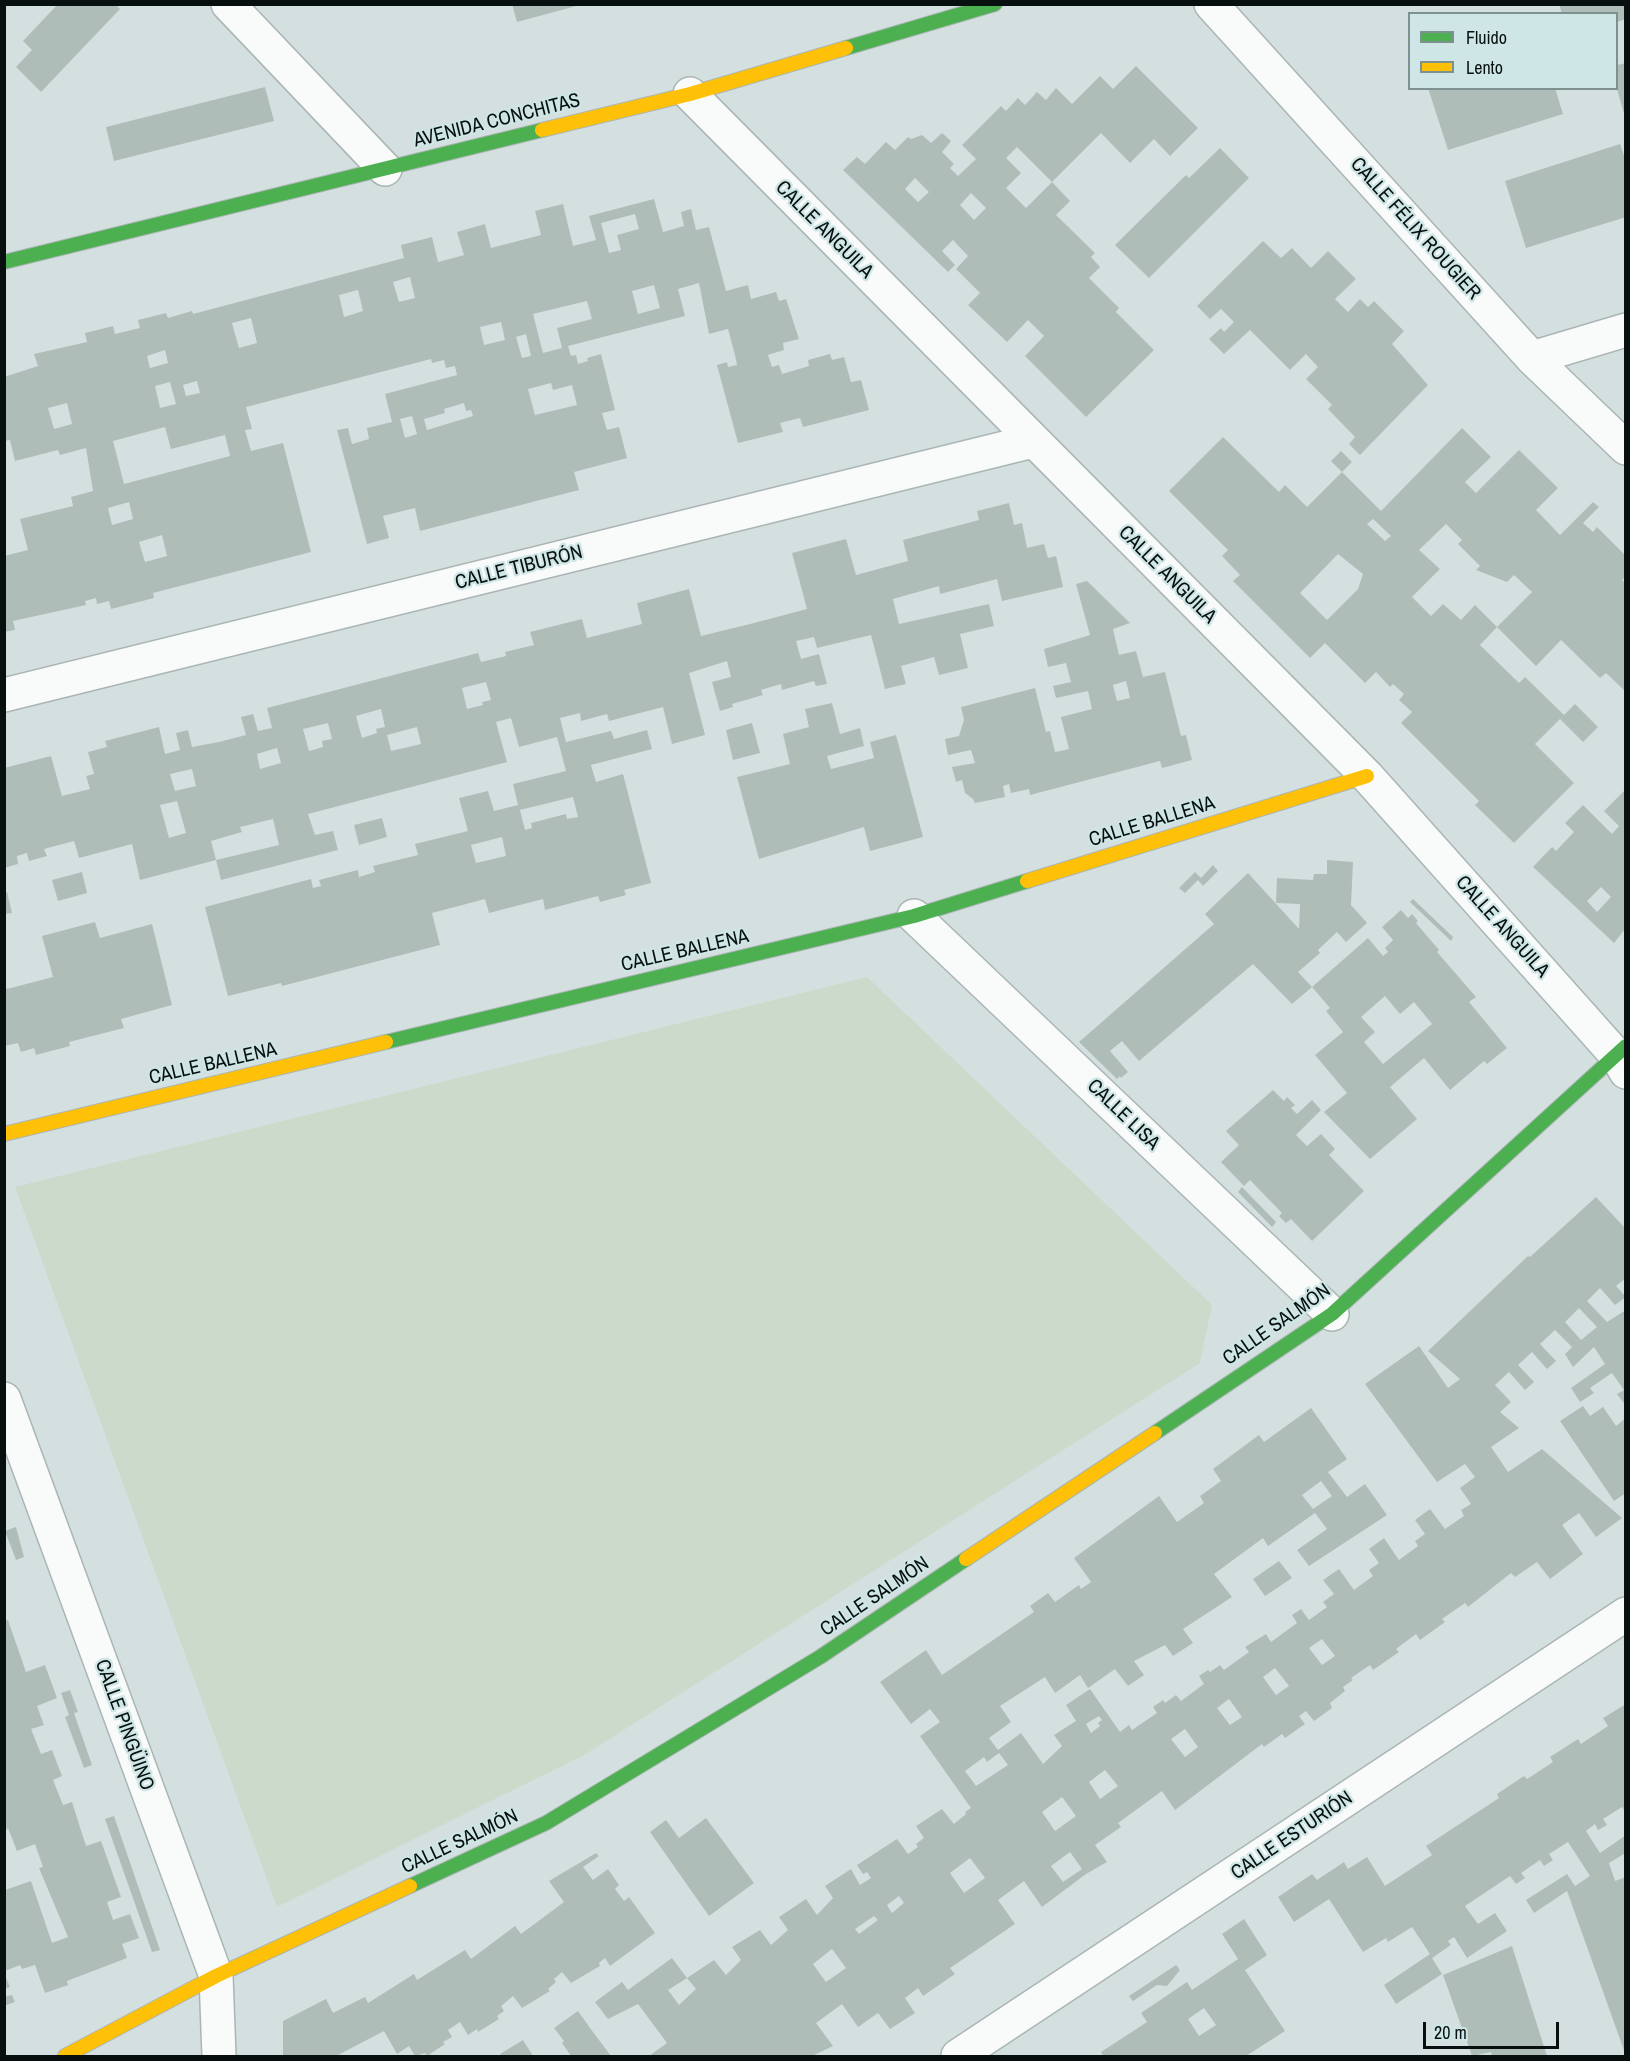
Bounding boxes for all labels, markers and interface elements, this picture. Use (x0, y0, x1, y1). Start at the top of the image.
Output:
legend (1408, 12, 1618, 90)
text: Fluido (1466, 25, 1507, 50)
text: Lento (1466, 55, 1503, 80)
street label: AVENIDA CONCHITAS (411, 89, 583, 153)
street label: CALLE FÉLIX ROUGIER (1345, 153, 1485, 305)
street label: CALLE ANGUILA (770, 176, 878, 284)
street label: CALLE ANGUILA (1113, 521, 1221, 629)
street label: CALLE TIBURÓN (453, 541, 585, 595)
street label: CALLE BALLENA (1086, 791, 1218, 853)
street label: CALLE ANGUILA (1450, 871, 1554, 983)
street label: CALLE BALLENA (619, 925, 751, 977)
street label: CALLE BALLENA (147, 1038, 279, 1090)
street label: CALLE LISA (1082, 1074, 1164, 1156)
street label: CALLE SALMÓN (1219, 1279, 1335, 1371)
street label: CALLE SALMÓN (816, 1552, 934, 1642)
street label: CALLE PINGÜINO (89, 1656, 159, 1794)
street label: CALLE ESTURIÓN (1227, 1787, 1357, 1885)
street label: CALLE SALMÓN (398, 1805, 522, 1879)
scale bar (1426, 2010, 1562, 2048)
text: 20 m (1434, 2020, 1467, 2045)

